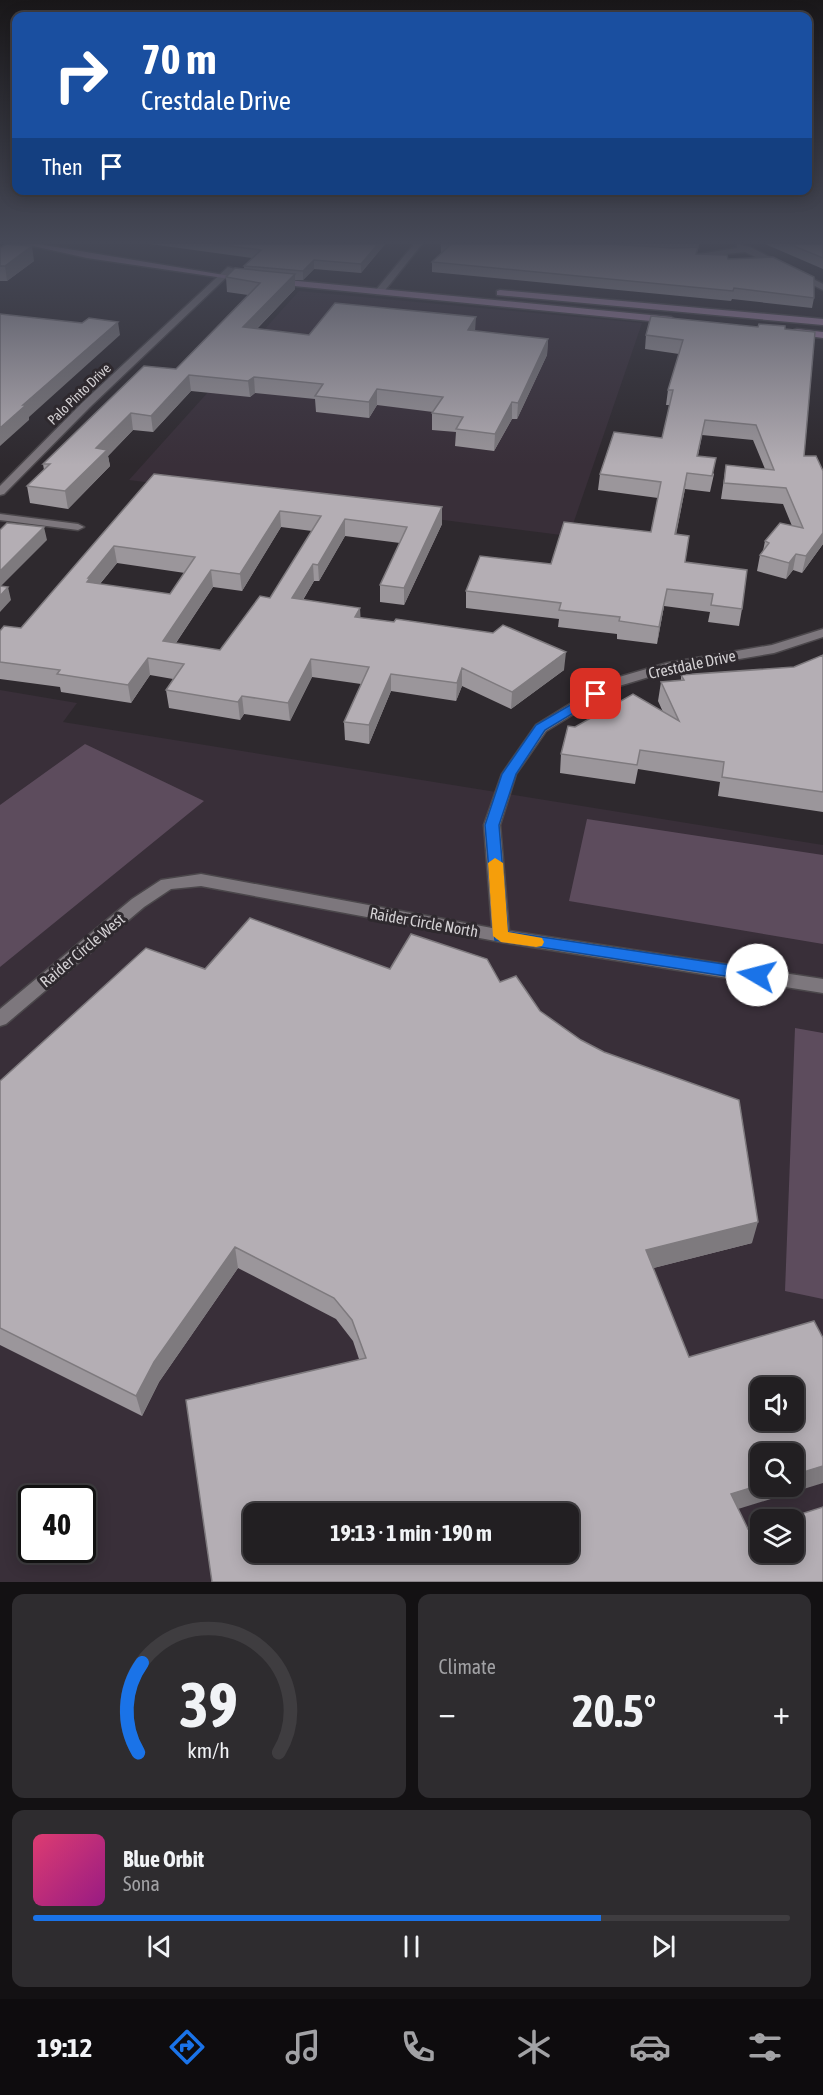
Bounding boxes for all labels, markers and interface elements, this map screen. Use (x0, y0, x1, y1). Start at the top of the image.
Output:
text: 70 m (141, 35, 216, 83)
icon: right (42, 36, 120, 114)
text: Crestdale Drive (141, 85, 291, 116)
icon: arrive (95, 150, 128, 183)
text: Then (42, 154, 83, 180)
street label: Palo Pinto Drive (44, 360, 114, 428)
street label: Crestdale Drive (647, 646, 737, 682)
pin (570, 668, 621, 719)
icon: arrive (579, 677, 612, 710)
street label: Raider Circle North (368, 904, 480, 940)
street label: Raider Circle West (36, 909, 128, 991)
position arrow (725, 943, 789, 1007)
map controls (750, 1377, 804, 1563)
button: sound (750, 1377, 804, 1431)
button: search (750, 1443, 804, 1497)
speed limit sign: 40 (18, 1485, 96, 1563)
button: layers (750, 1509, 804, 1563)
text: 19:13 · 1 min · 190 m (330, 1520, 492, 1546)
text: Climate (439, 1655, 496, 1678)
text: 39 (179, 1669, 238, 1740)
text: 20.5° (572, 1685, 656, 1737)
text: − (439, 1693, 456, 1731)
text: + (773, 1693, 790, 1731)
text: km/h (187, 1738, 230, 1763)
text: Blue Orbit (123, 1846, 204, 1872)
text: Sona (123, 1872, 160, 1895)
icon: previous (143, 1930, 176, 1963)
icon: pause (395, 1930, 428, 1963)
icon: next (647, 1930, 680, 1963)
icon: directions (166, 2026, 208, 2068)
icon: music (282, 2026, 324, 2068)
icon: phone (397, 2026, 439, 2068)
icon: climate (513, 2026, 555, 2068)
icon: car (629, 2026, 671, 2068)
icon: filters (744, 2026, 786, 2068)
text: 19:12 (37, 2032, 92, 2063)

